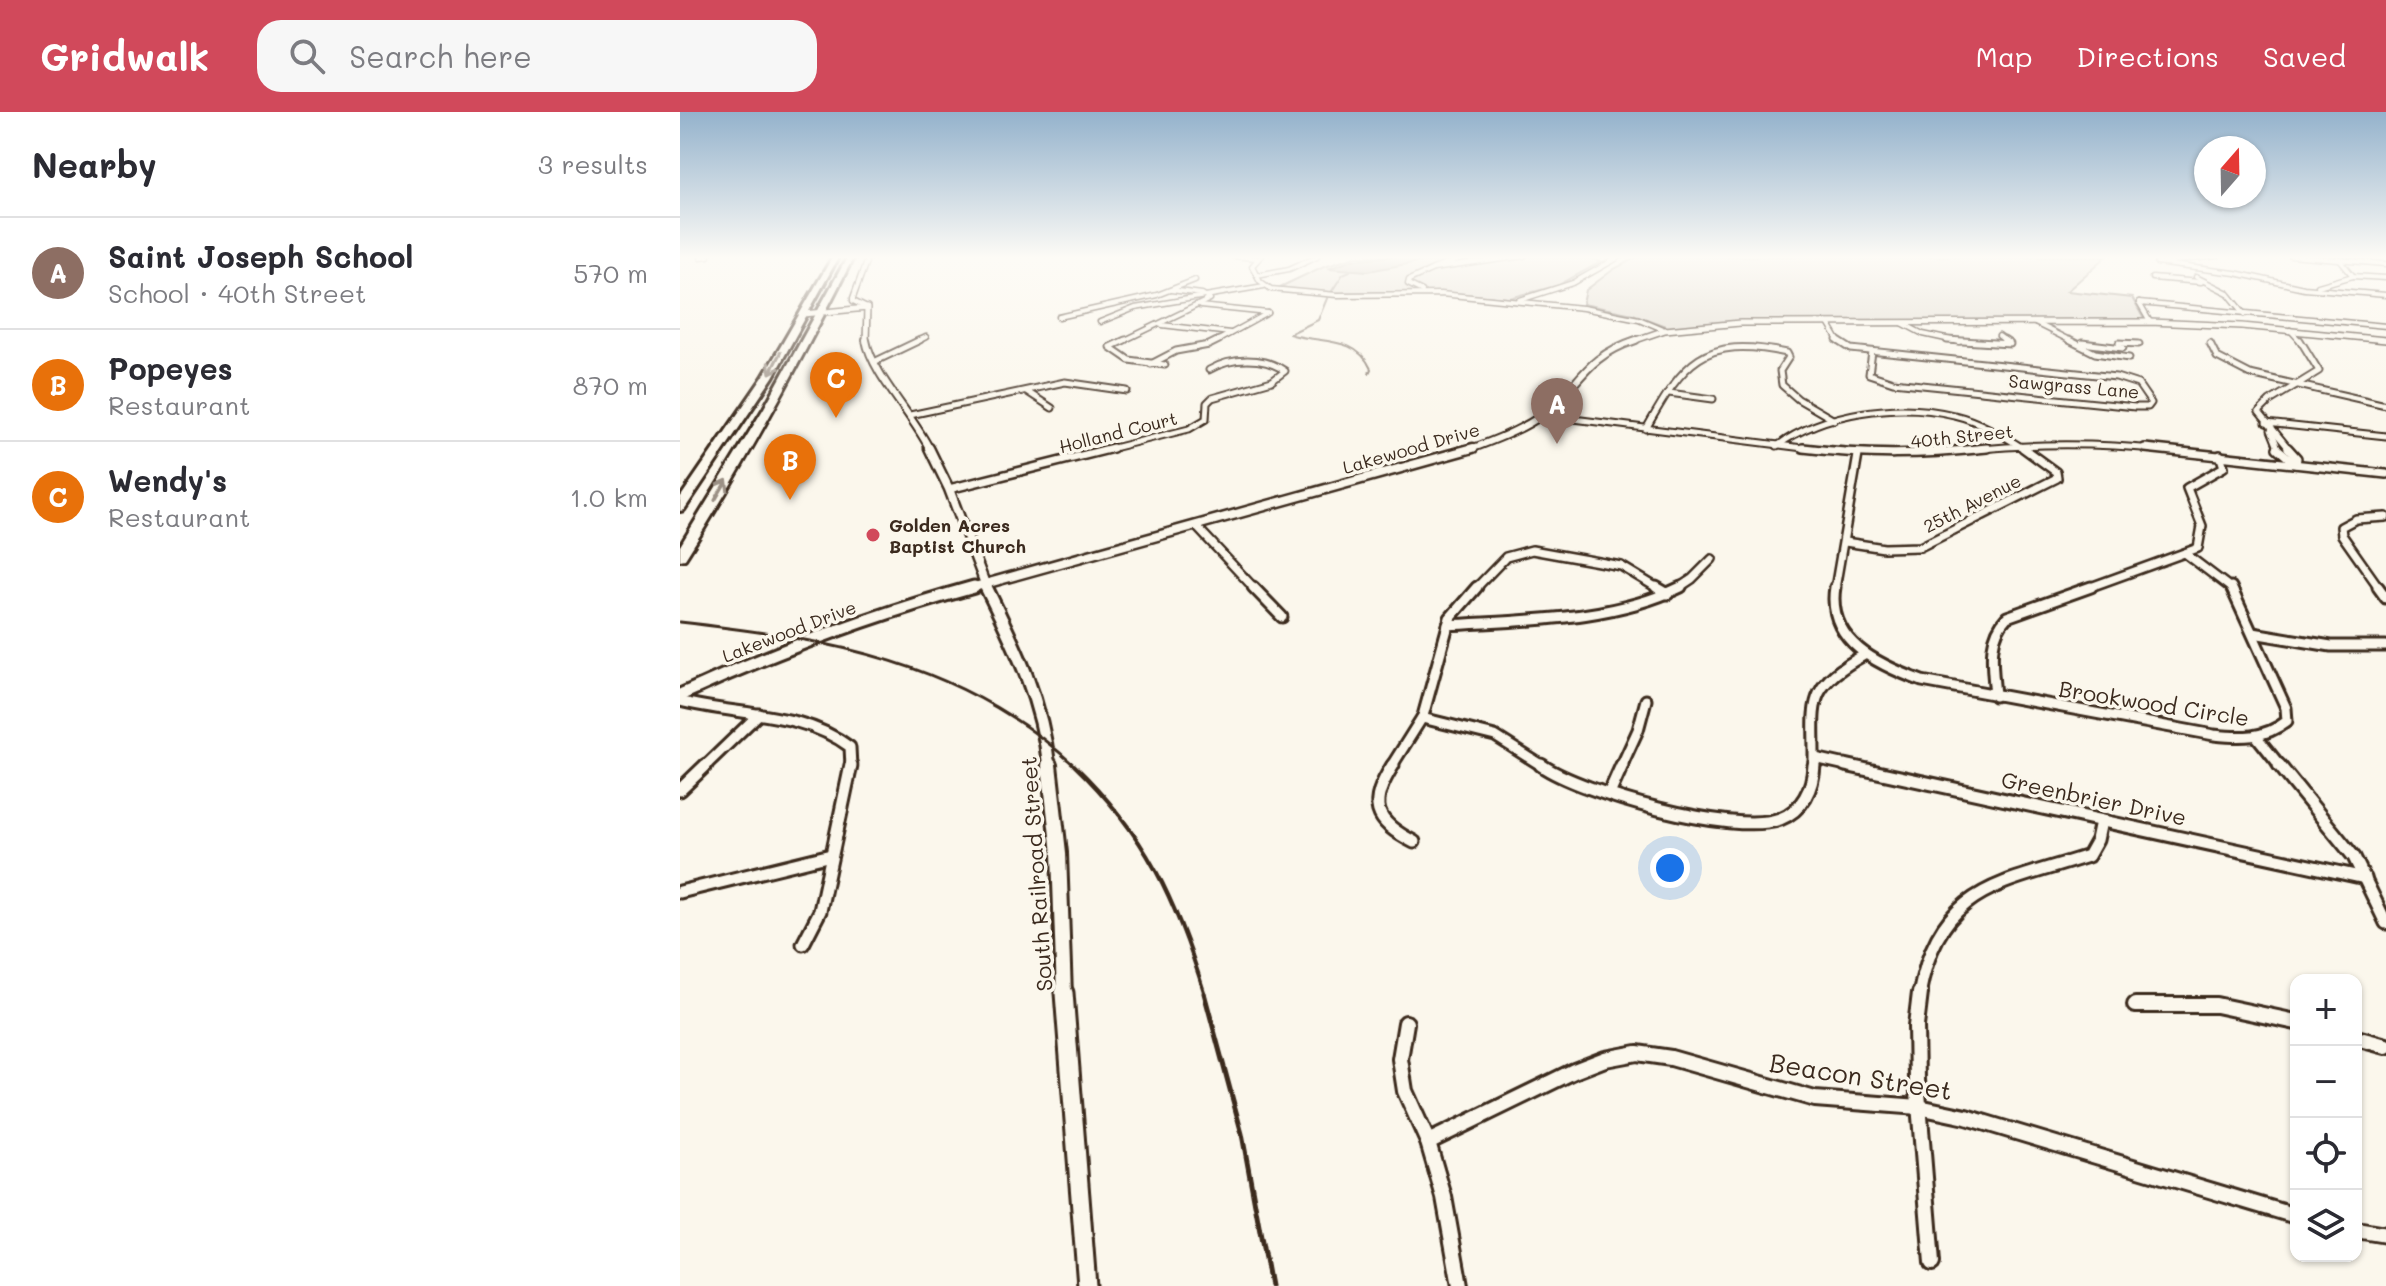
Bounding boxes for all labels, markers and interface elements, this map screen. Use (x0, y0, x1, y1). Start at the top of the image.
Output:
search box (257, 20, 817, 92)
text: Gridwalk (40, 31, 209, 81)
icon: search (285, 34, 329, 78)
text: Search here (349, 36, 532, 76)
text: Map (1976, 38, 2033, 74)
text: Directions (2077, 38, 2219, 74)
text: Saved (2263, 38, 2346, 74)
north arrow (2194, 136, 2266, 208)
text: Nearby (32, 142, 157, 187)
text: 3 results (538, 147, 648, 181)
text: Saint Joseph School (108, 236, 413, 276)
text: A (49, 256, 67, 290)
text: 570 m (573, 256, 648, 290)
text: School · 40th Street (108, 276, 366, 310)
text: Popeyes (108, 348, 233, 388)
one-way arrow (767, 351, 783, 375)
pin: C (810, 352, 862, 418)
text: B (49, 368, 67, 402)
text: 870 m (573, 368, 648, 402)
street label: Sawgrass Lane (2008, 368, 2140, 404)
pin: A (1531, 378, 1583, 444)
text: Restaurant (108, 388, 250, 422)
street label: Holland Court (1056, 406, 1180, 458)
street label: Lakewood Drive (1340, 417, 1482, 479)
street label: 40th Street (1910, 419, 2014, 453)
pin: B (764, 434, 816, 500)
text: Wendy's (108, 460, 227, 500)
street label: 25th Avenue (1919, 468, 2025, 538)
one-way arrow (713, 479, 729, 502)
text: C (48, 480, 68, 514)
text: 1.0 km (570, 480, 648, 514)
text: Restaurant (108, 500, 250, 534)
place label: Golden Acres Baptist Church (889, 513, 1026, 558)
marker: Golden Acres Baptist Church (864, 526, 882, 544)
street label: Lakewood Drive (719, 594, 859, 668)
street label: Brookwood Circle (2057, 674, 2251, 732)
street label: South Railroad Street (1013, 756, 1059, 992)
street label: Greenbrier Drive (1999, 764, 2189, 832)
your location (1650, 848, 1690, 888)
map controls (2290, 974, 2362, 1262)
button: + (2290, 974, 2362, 1046)
street label: Beacon Street (1767, 1045, 1955, 1107)
button: − (2290, 1046, 2362, 1118)
button: locate (2290, 1118, 2362, 1190)
button: layers (2290, 1190, 2362, 1262)

